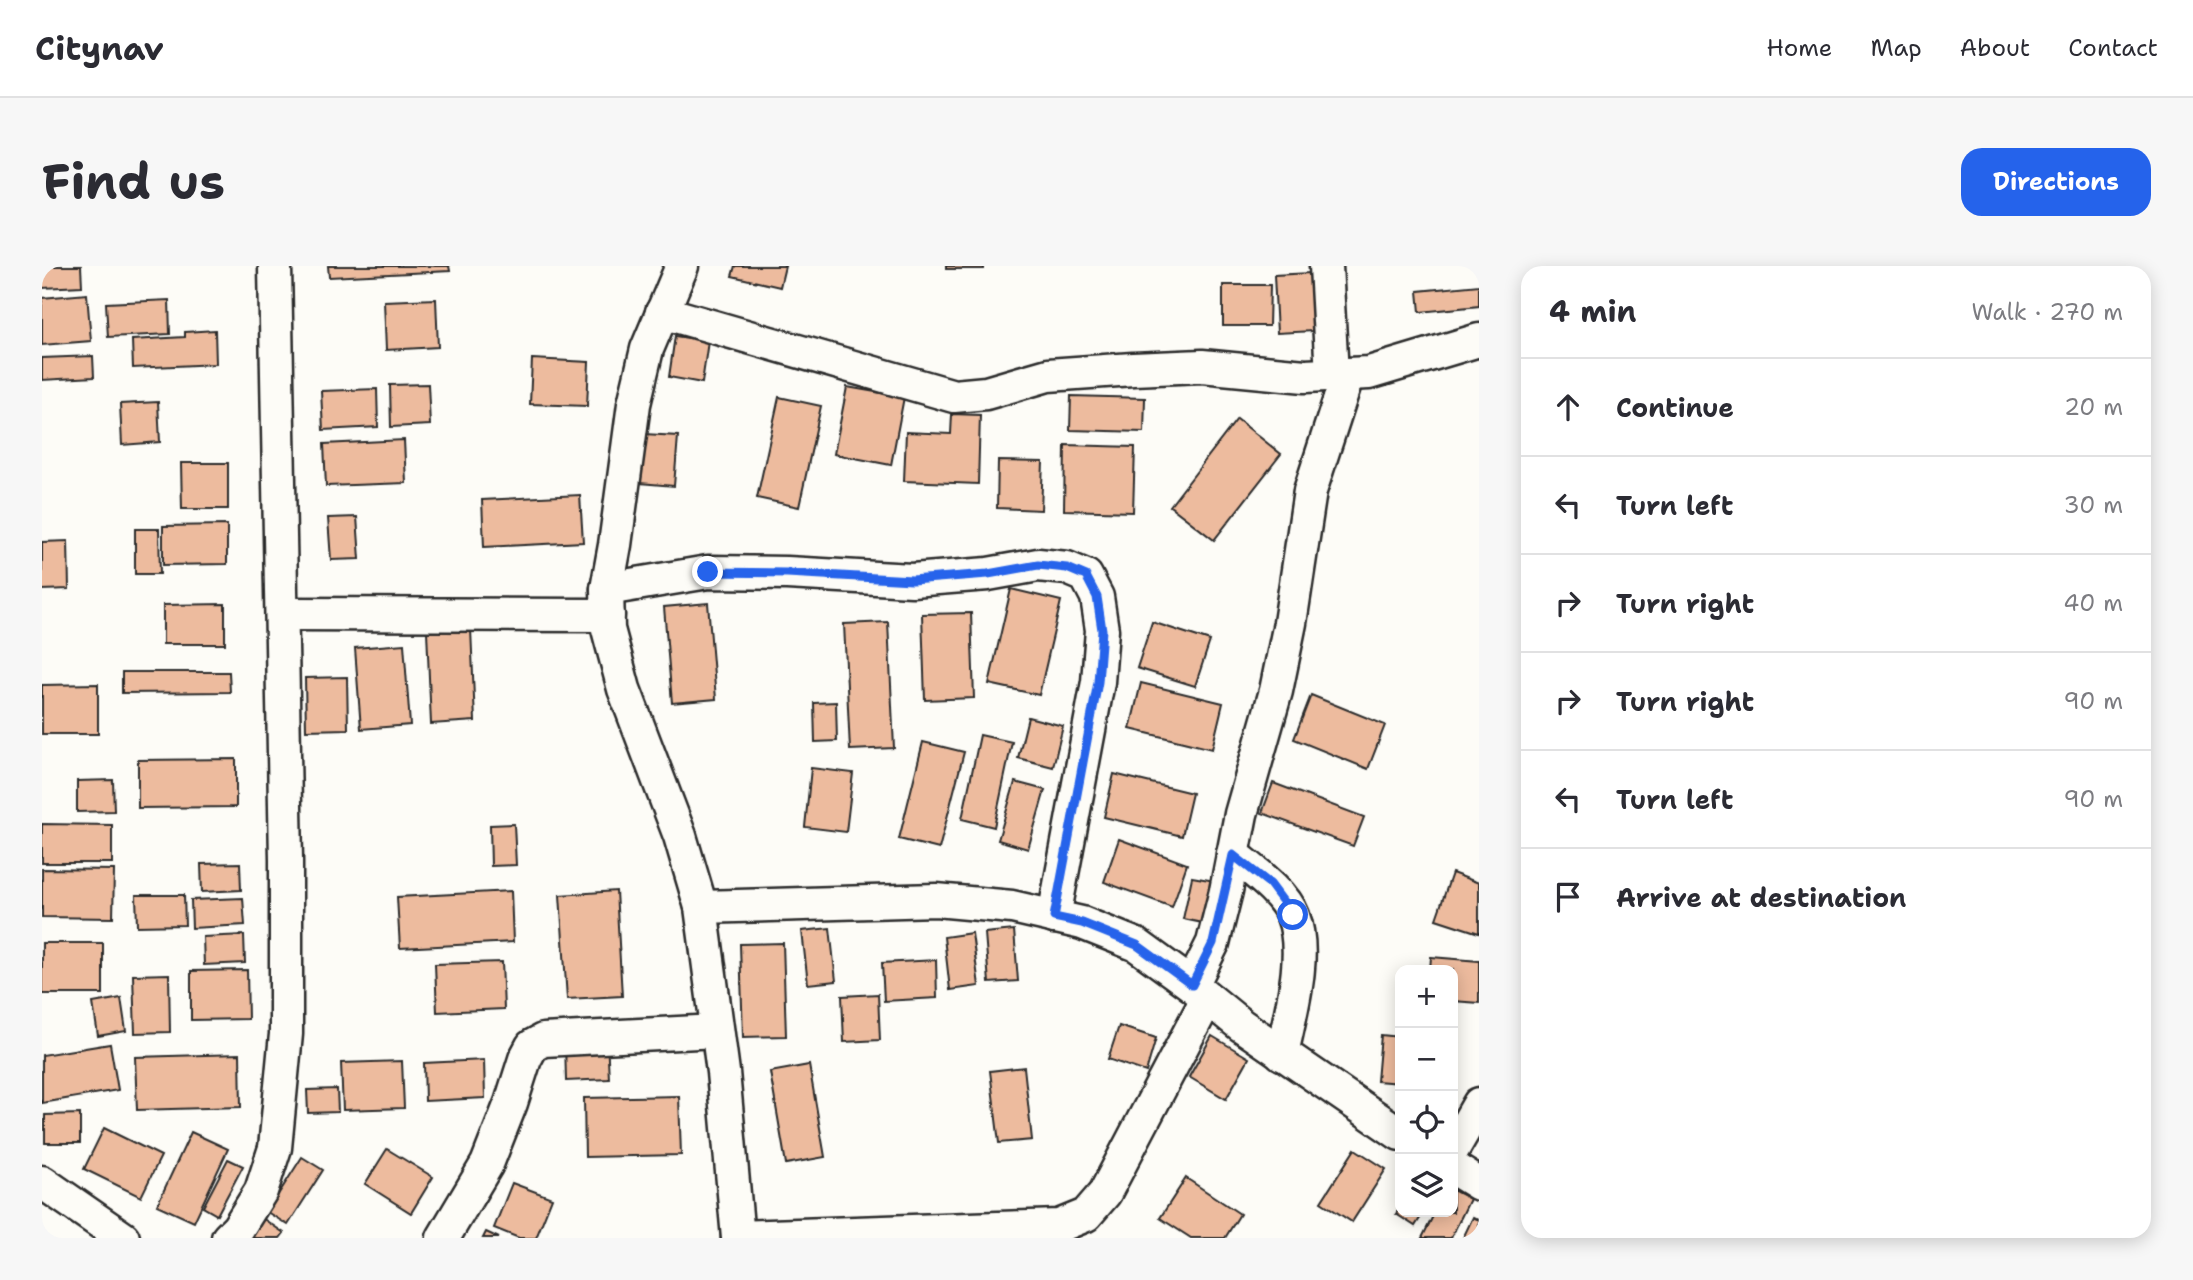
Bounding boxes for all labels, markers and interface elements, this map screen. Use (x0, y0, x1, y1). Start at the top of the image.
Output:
text: Citynav (35, 26, 164, 71)
text: Home (1766, 32, 1832, 64)
text: Map (1870, 32, 1922, 64)
text: About (1960, 32, 2030, 64)
text: Contact (2068, 32, 2158, 64)
button: Directions (1961, 148, 2151, 216)
text: Find us (42, 149, 225, 215)
text: 4 min (1549, 291, 1636, 332)
text: Walk · 270 m (1971, 297, 2123, 327)
icon: ahead (1549, 388, 1587, 426)
text: Continue (1616, 390, 1734, 425)
text: 20 m (2064, 392, 2123, 422)
icon: left (1549, 486, 1587, 524)
text: Turn left (1616, 488, 1733, 523)
text: 30 m (2064, 490, 2123, 520)
route end (692, 556, 723, 587)
icon: right (1549, 584, 1587, 622)
text: Turn right (1616, 586, 1754, 621)
text: 40 m (2063, 588, 2123, 618)
icon: right (1549, 682, 1587, 720)
text: Turn right (1616, 684, 1754, 719)
text: 90 m (2063, 686, 2123, 716)
icon: left (1549, 780, 1587, 818)
text: Turn left (1616, 782, 1733, 817)
text: 90 m (2063, 784, 2123, 814)
icon: arrive (1549, 878, 1587, 916)
text: Arrive at destination (1616, 880, 1906, 915)
route start (1277, 899, 1308, 930)
map controls (1395, 965, 1458, 1217)
button: + (1395, 965, 1458, 1028)
button: − (1395, 1028, 1458, 1091)
button: locate (1395, 1091, 1458, 1154)
button: layers (1395, 1154, 1458, 1217)

